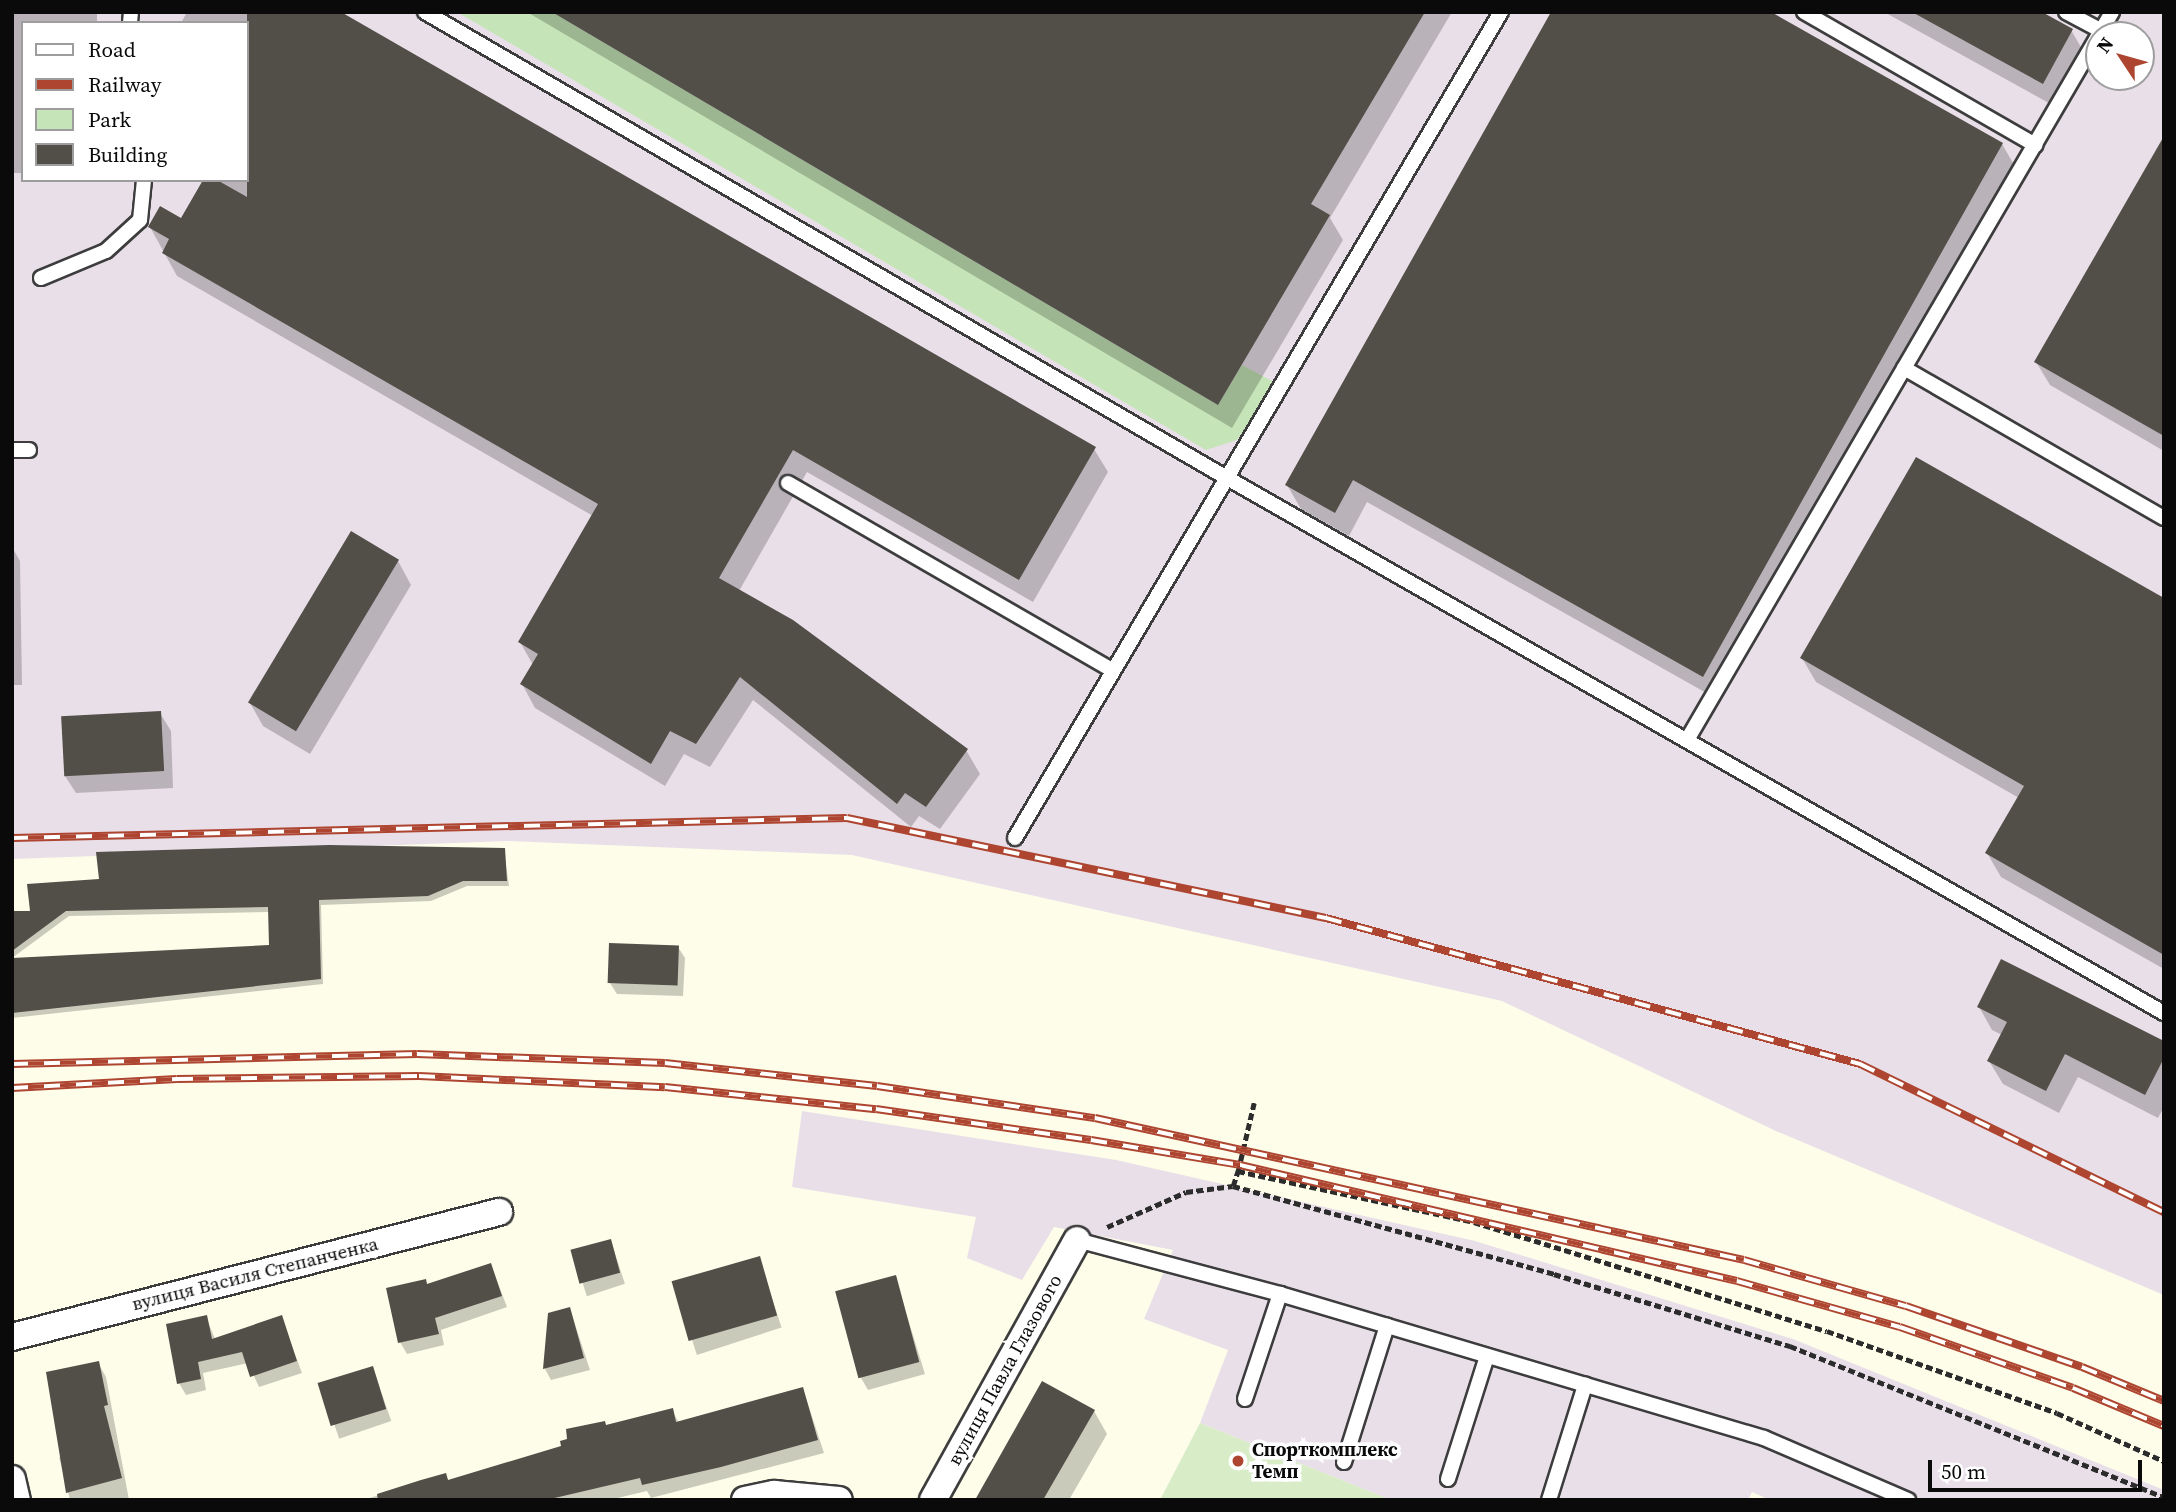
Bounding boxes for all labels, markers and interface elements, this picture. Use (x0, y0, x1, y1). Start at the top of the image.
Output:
legend (21, 21, 248, 182)
north arrow (2085, 21, 2155, 91)
text: N (2090, 32, 2119, 58)
text: Road (88, 35, 136, 64)
text: Railway (88, 70, 162, 99)
text: Park (88, 105, 131, 134)
text: Building (88, 140, 167, 169)
street label: вулиця Василя Степанченка (129, 1232, 381, 1316)
street label: вулиця Павла Глазового (943, 1271, 1067, 1469)
place label: Спорткомплекс Темп (1252, 1439, 1398, 1483)
scale bar (1931, 1446, 2144, 1490)
marker: Спорткомплекс Темп (1230, 1453, 1246, 1469)
text: 50 m (1941, 1457, 1986, 1486)

